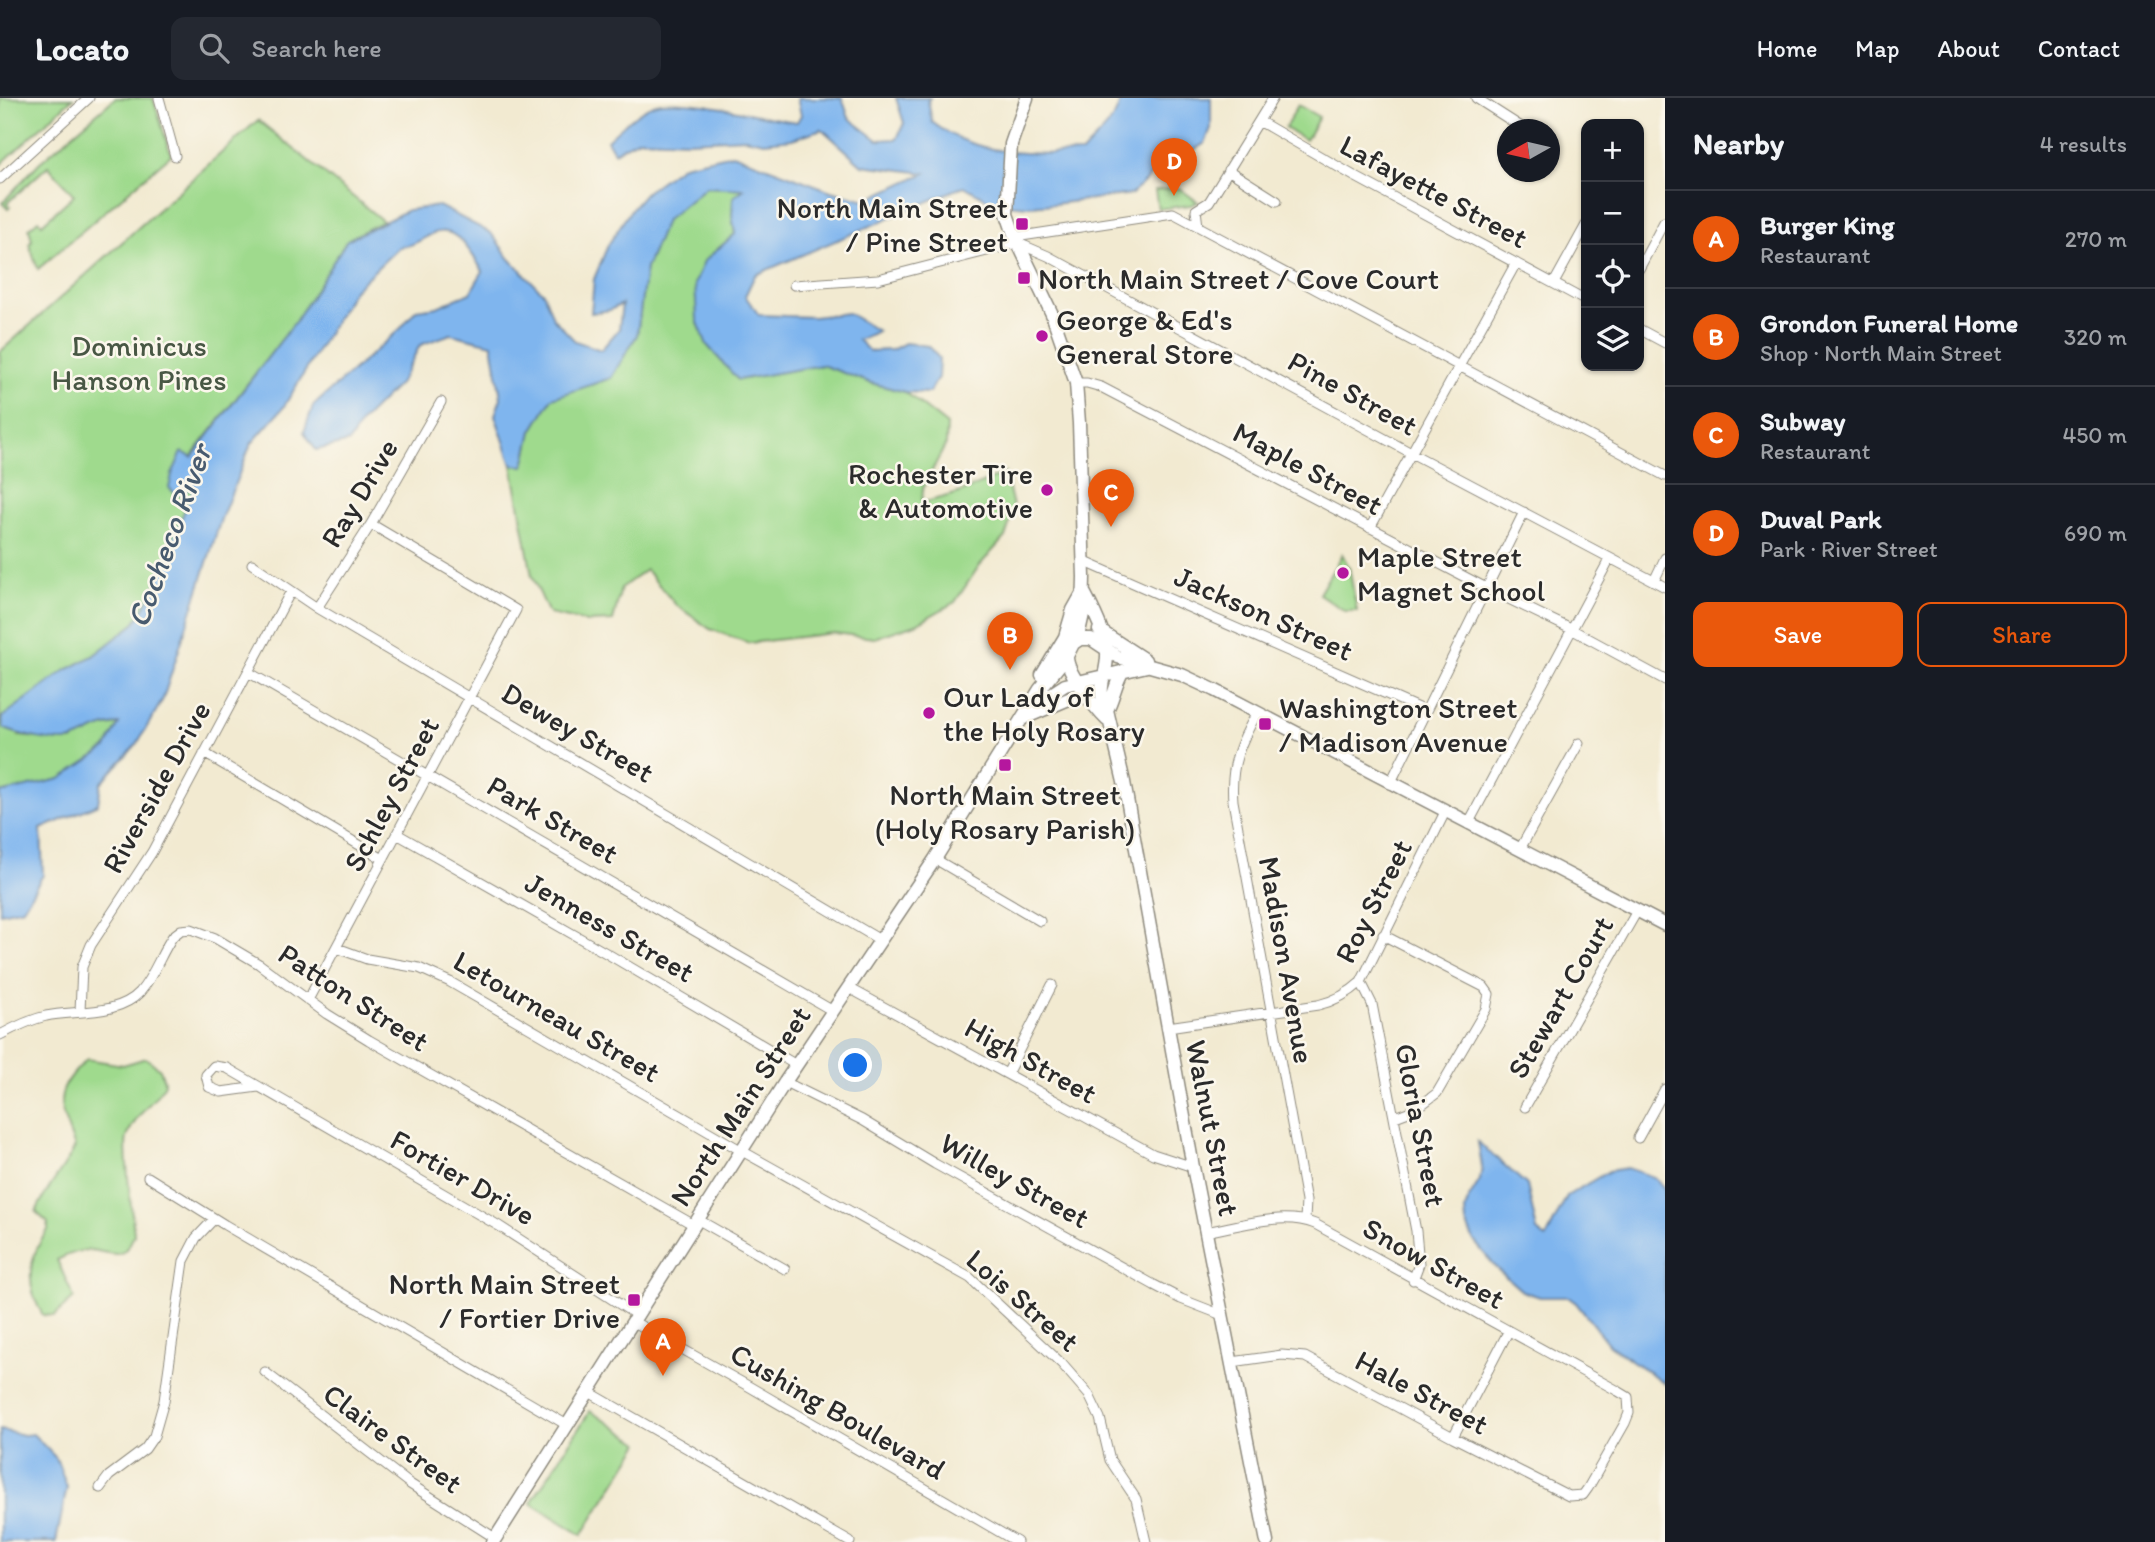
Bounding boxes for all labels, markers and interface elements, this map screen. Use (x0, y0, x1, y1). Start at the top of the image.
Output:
search box (171, 17, 661, 80)
text: Locato (35, 29, 129, 68)
icon: search (195, 29, 233, 67)
text: Search here (251, 32, 382, 64)
text: Home (1757, 34, 1817, 63)
text: Map (1855, 34, 1899, 63)
text: About (1937, 34, 2000, 63)
text: Contact (2038, 34, 2120, 63)
north arrow (1497, 119, 1560, 182)
map controls (1581, 119, 1644, 371)
button: + (1581, 119, 1644, 182)
text: Nearby (1693, 125, 1784, 162)
street label: Lafayette Street (1334, 126, 1534, 256)
text: 4 results (2040, 130, 2127, 158)
pin: D (1151, 138, 1197, 196)
button: − (1581, 182, 1644, 245)
place label: North Main Street / Pine Street (776, 189, 1008, 260)
text: Burger King (1760, 209, 1894, 241)
marker: North Main Street / Pine Street (1014, 216, 1030, 232)
text: A (1709, 225, 1723, 253)
text: 270 m (2065, 225, 2127, 253)
text: Restaurant (1760, 241, 1870, 269)
button: locate (1581, 245, 1644, 308)
place label: North Main Street / Cove Court (1038, 260, 1439, 297)
marker: North Main Street / Cove Court (1016, 270, 1032, 286)
place label: George & Ed's General Store (1056, 301, 1233, 372)
text: Grondon Funeral Home (1760, 307, 2018, 339)
button: layers (1581, 308, 1644, 371)
text: B (1709, 323, 1723, 351)
text: 320 m (2064, 323, 2127, 351)
park label: Dominicus Hanson Pines (51, 327, 227, 398)
marker: George & Ed's General Store (1034, 328, 1050, 344)
text: Shop · North Main Street (1760, 339, 2002, 367)
street label: Pine Street (1282, 342, 1424, 444)
text: Subway (1760, 405, 1845, 437)
street label: Maple Street (1227, 413, 1389, 523)
text: C (1709, 421, 1723, 449)
text: 450 m (2062, 421, 2127, 449)
street label: Ray Drive (312, 432, 406, 554)
water label: Cocheco River (118, 437, 221, 633)
text: Restaurant (1760, 437, 1870, 465)
place label: Rochester Tire & Automotive (848, 455, 1033, 526)
pin: C (1088, 469, 1134, 527)
marker: Rochester Tire & Automotive (1039, 482, 1055, 498)
text: Duval Park (1760, 503, 1882, 535)
text: D (1708, 519, 1724, 547)
text: 690 m (2064, 519, 2127, 547)
text: Park · River Street (1760, 535, 1938, 563)
place label: Maple Street Magnet School (1357, 538, 1546, 609)
street label: Jackson Street (1169, 557, 1359, 669)
marker: Maple Street Magnet School (1335, 565, 1351, 581)
button: Save (1693, 602, 1903, 667)
button: Share (1917, 602, 2127, 667)
pin: B (987, 612, 1033, 670)
street label: Dewey Street (495, 674, 661, 790)
place label: Our Lady of the Holy Rosary (943, 678, 1145, 749)
place label: Washington Street / Madison Avenue (1279, 689, 1517, 760)
street label: Riverside Drive (94, 694, 218, 880)
marker: Our Lady of the Holy Rosary (921, 705, 937, 721)
street label: Schley Street (335, 710, 447, 878)
marker: Washington Street / Madison Avenue (1257, 716, 1273, 732)
marker: North Main Street (Holy Rosary Parish) (997, 757, 1013, 773)
street label: Park Street (481, 767, 625, 871)
place label: North Main Street (Holy Rosary Parish) (875, 776, 1135, 847)
street label: Roy Street (1326, 833, 1420, 969)
street label: Madison Avenue (1251, 854, 1323, 1066)
street label: Jenness Street (519, 864, 701, 990)
street label: Stewart Court (1499, 909, 1621, 1085)
street label: Patton Street (272, 935, 436, 1059)
street label: Letourneau Street (447, 942, 667, 1090)
street label: North Main Street (661, 999, 819, 1213)
street label: High Street (958, 1008, 1104, 1112)
street label: Walnut Street (1178, 1037, 1248, 1219)
street label: Gloria Street (1387, 1040, 1455, 1210)
your location (838, 1048, 872, 1082)
street label: Fortier Drive (384, 1121, 542, 1233)
street label: Willey Street (934, 1124, 1096, 1236)
street label: Snow Street (1357, 1209, 1511, 1317)
street label: Lois Street (959, 1241, 1087, 1359)
place label: North Main Street / Fortier Drive (388, 1265, 620, 1336)
marker: North Main Street / Fortier Drive (626, 1292, 642, 1308)
pin: A (640, 1318, 686, 1376)
street label: Cushing Boulevard (724, 1334, 952, 1488)
street label: Hale Street (1349, 1341, 1495, 1443)
street label: Claire Street (316, 1375, 470, 1501)

